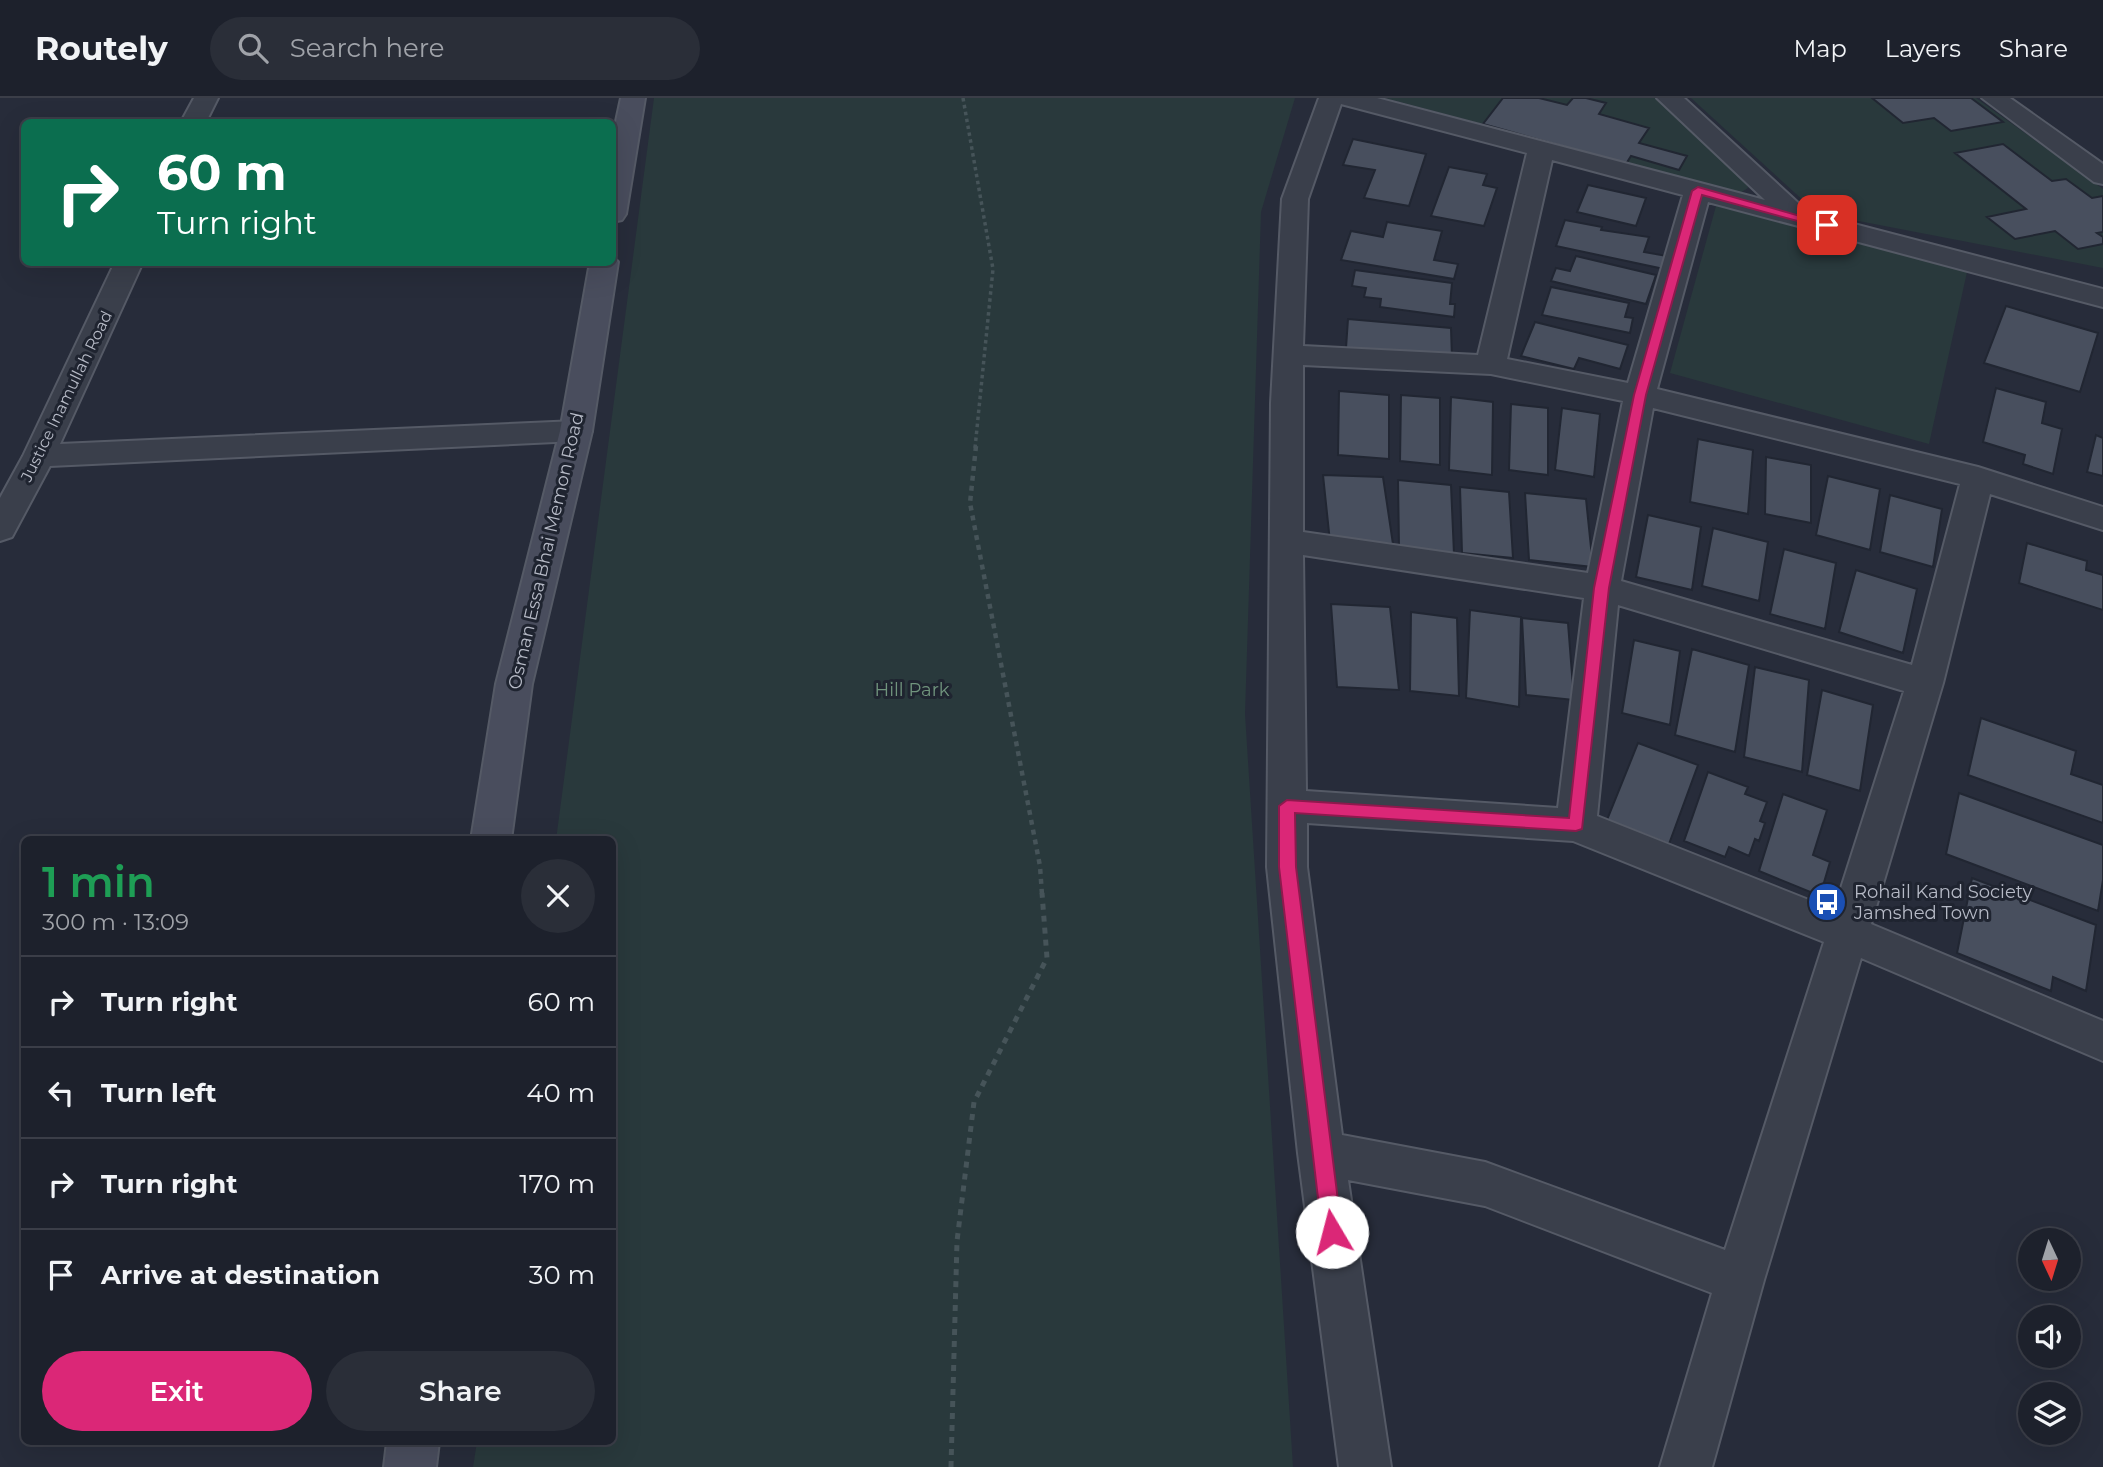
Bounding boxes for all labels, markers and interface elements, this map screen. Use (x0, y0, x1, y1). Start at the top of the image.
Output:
search box (210, 17, 700, 80)
text: Routely (35, 28, 168, 68)
icon: search (234, 29, 272, 67)
text: Search here (290, 32, 445, 64)
text: Map (1793, 34, 1847, 63)
text: Layers (1885, 34, 1961, 63)
text: Share (1999, 34, 2068, 63)
text: 60 m (157, 143, 287, 202)
icon: right (42, 147, 133, 238)
pin (1797, 195, 1857, 255)
text: Turn right (157, 203, 317, 242)
icon: arrive (1808, 206, 1846, 244)
street label: Justice Inamullah Road (16, 308, 116, 486)
street label: Osman Essa Bhai Memon Road (503, 410, 589, 692)
park label: Hill Park (875, 679, 950, 701)
text: 1 min (42, 856, 155, 908)
button: close (521, 859, 595, 933)
bus stop icon: Rohail Kand Society Jamshed Town (1806, 881, 1848, 923)
place label: Rohail Kand Society Jamshed Town (1853, 881, 2032, 924)
text: 300 m · 13:09 (42, 908, 189, 936)
icon: right (42, 983, 80, 1021)
text: Turn right (101, 986, 237, 1018)
text: 60 m (528, 986, 595, 1018)
icon: left (42, 1074, 80, 1112)
text: Turn left (101, 1077, 217, 1109)
text: 40 m (526, 1077, 595, 1109)
icon: right (42, 1165, 80, 1203)
text: Turn right (101, 1168, 237, 1200)
text: 170 m (519, 1168, 595, 1200)
position arrow (1295, 1195, 1369, 1269)
north arrow (2018, 1228, 2081, 1292)
map controls (2018, 1228, 2081, 1445)
icon: arrive (42, 1256, 80, 1294)
text: Arrive at destination (101, 1259, 380, 1291)
text: 30 m (529, 1259, 595, 1291)
button: sound (2018, 1305, 2081, 1368)
button: Exit (42, 1351, 312, 1431)
button: Share (326, 1351, 595, 1431)
button: layers (2018, 1382, 2081, 1445)

